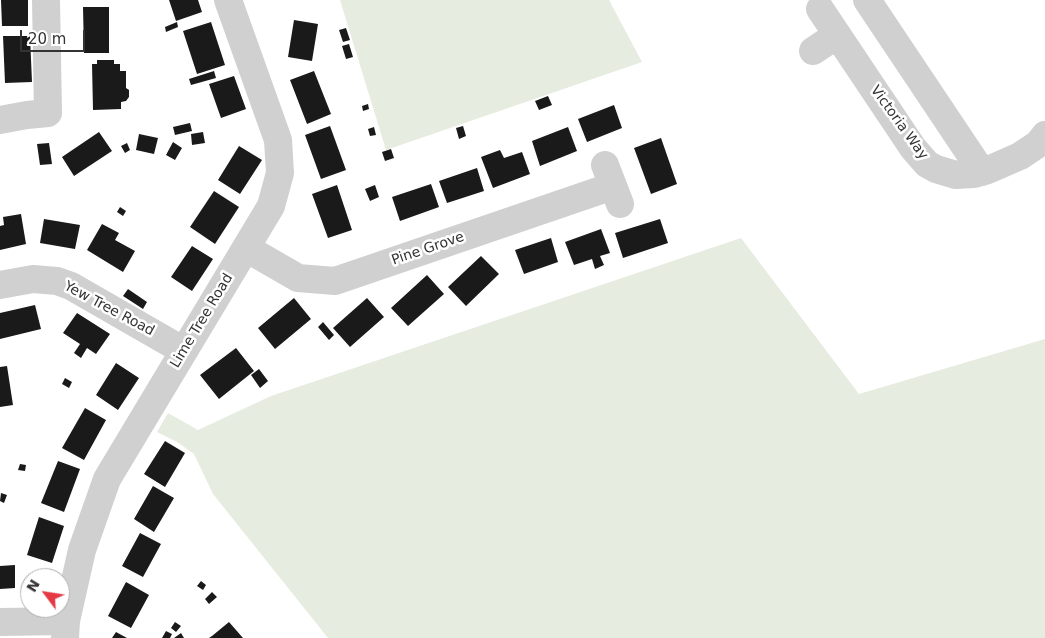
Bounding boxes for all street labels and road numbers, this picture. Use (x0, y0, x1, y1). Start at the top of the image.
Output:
street label: Victoria Way (867, 83, 931, 163)
street label: Pine Grove (389, 229, 467, 269)
street label: Lime Tree Road (167, 271, 237, 371)
street label: Yew Tree Road (61, 278, 157, 340)

